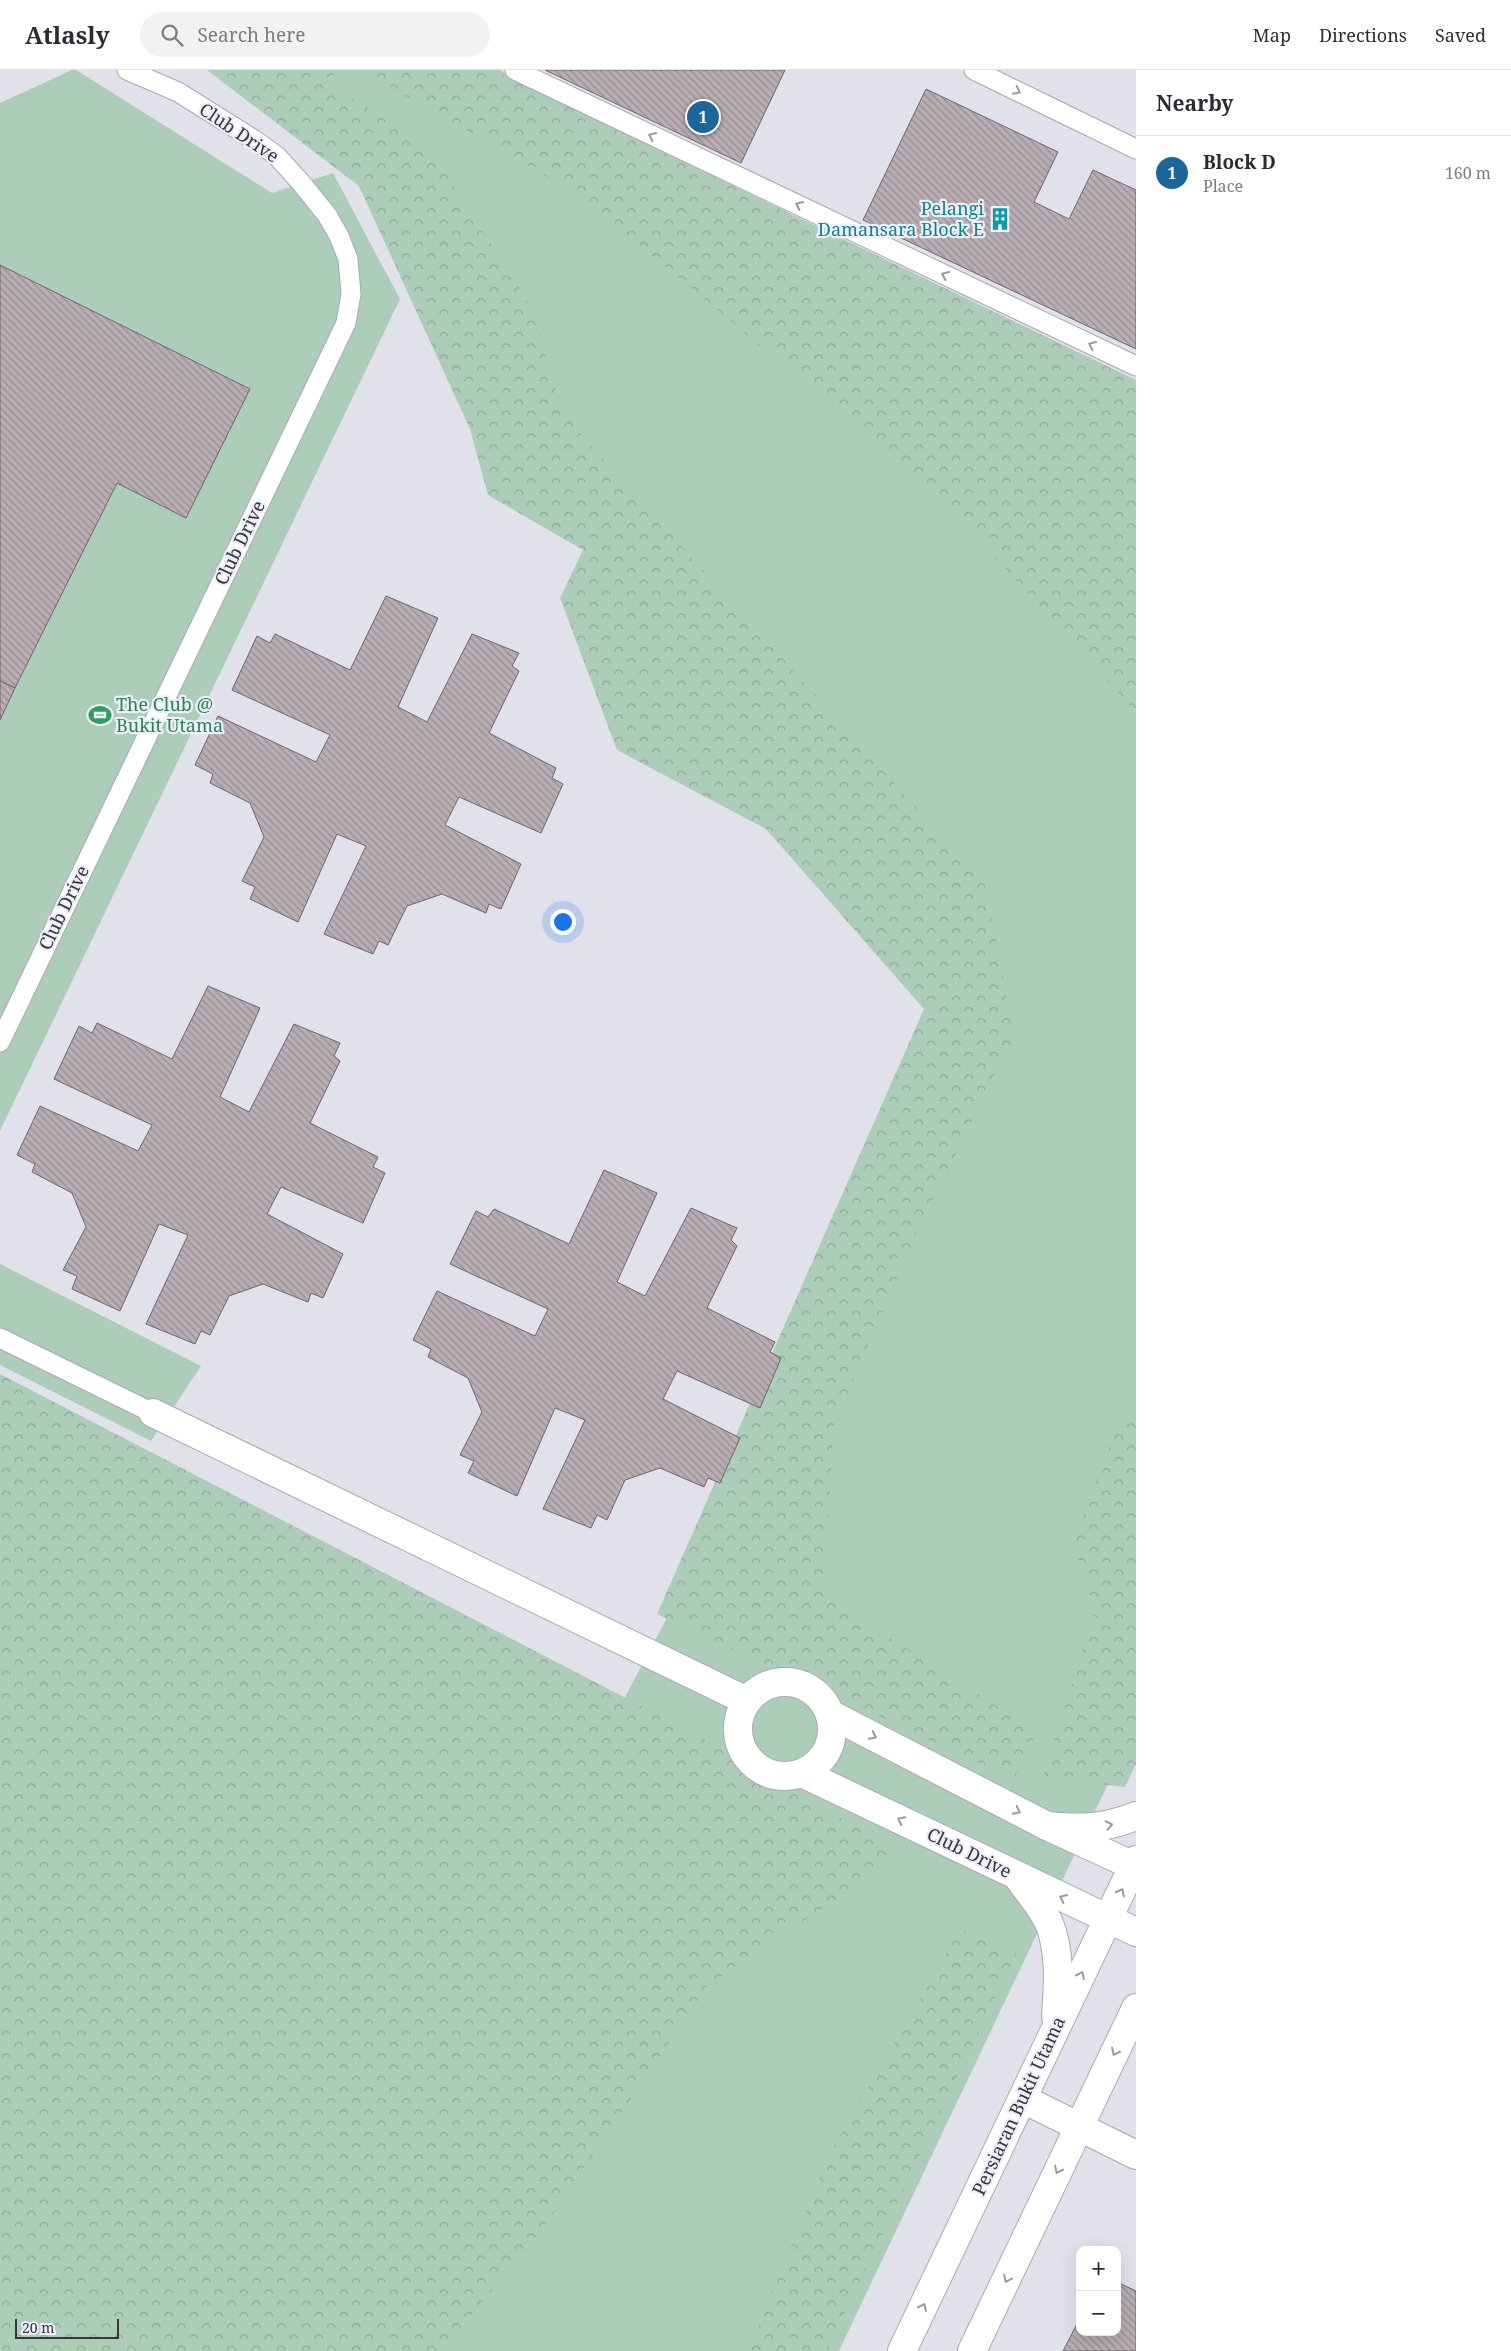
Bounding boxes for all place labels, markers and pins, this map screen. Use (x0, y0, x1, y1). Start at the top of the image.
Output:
pin: 1 (687, 98, 719, 136)
place label: Pelangi Damansara Block E (818, 196, 984, 241)
building icon: Pelangi Damansara Block E (987, 206, 1013, 232)
place label: The Club @ Bukit Utama (116, 692, 223, 737)
sports icon: The Club @ Bukit Utama (87, 702, 113, 728)

